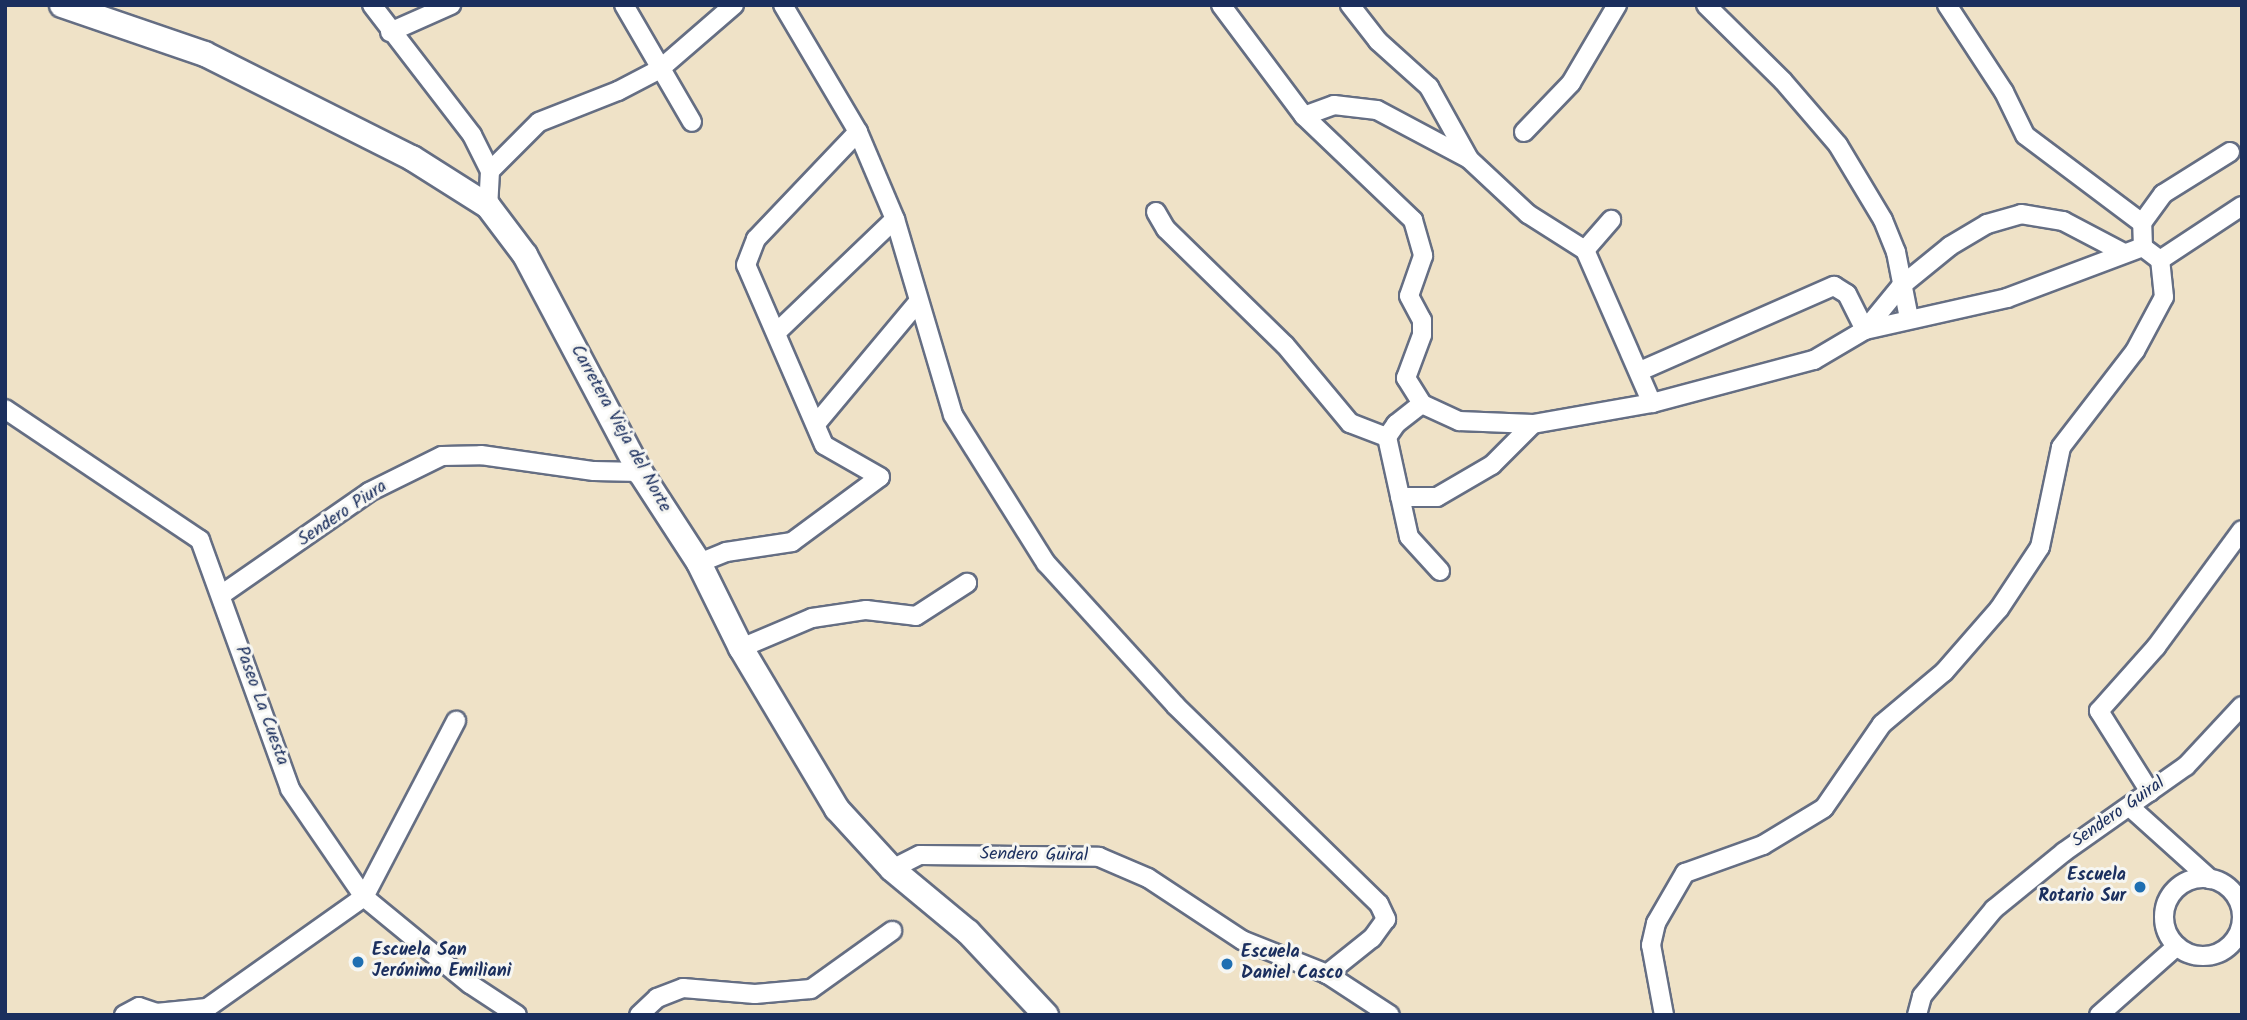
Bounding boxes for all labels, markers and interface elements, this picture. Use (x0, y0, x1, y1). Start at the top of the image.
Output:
street label: Carretera Vieja del Norte (565, 341, 675, 517)
street label: Sendero Piura (294, 476, 392, 552)
street label: Paseo La Cuesta (229, 643, 293, 769)
street label: Sendero Guiral (2068, 773, 2170, 853)
street label: Sendero Guiral (980, 844, 1088, 868)
place label: Escuela Rotario Sur (2038, 866, 2126, 908)
marker: Escuela Rotario Sur (2132, 879, 2148, 895)
place label: Escuela San Jerónimo Emiliani (372, 941, 511, 984)
place label: Escuela Daniel Casco (1241, 943, 1343, 986)
marker: Escuela San Jerónimo Emiliani (350, 954, 366, 970)
marker: Escuela Daniel Casco (1219, 956, 1235, 972)

